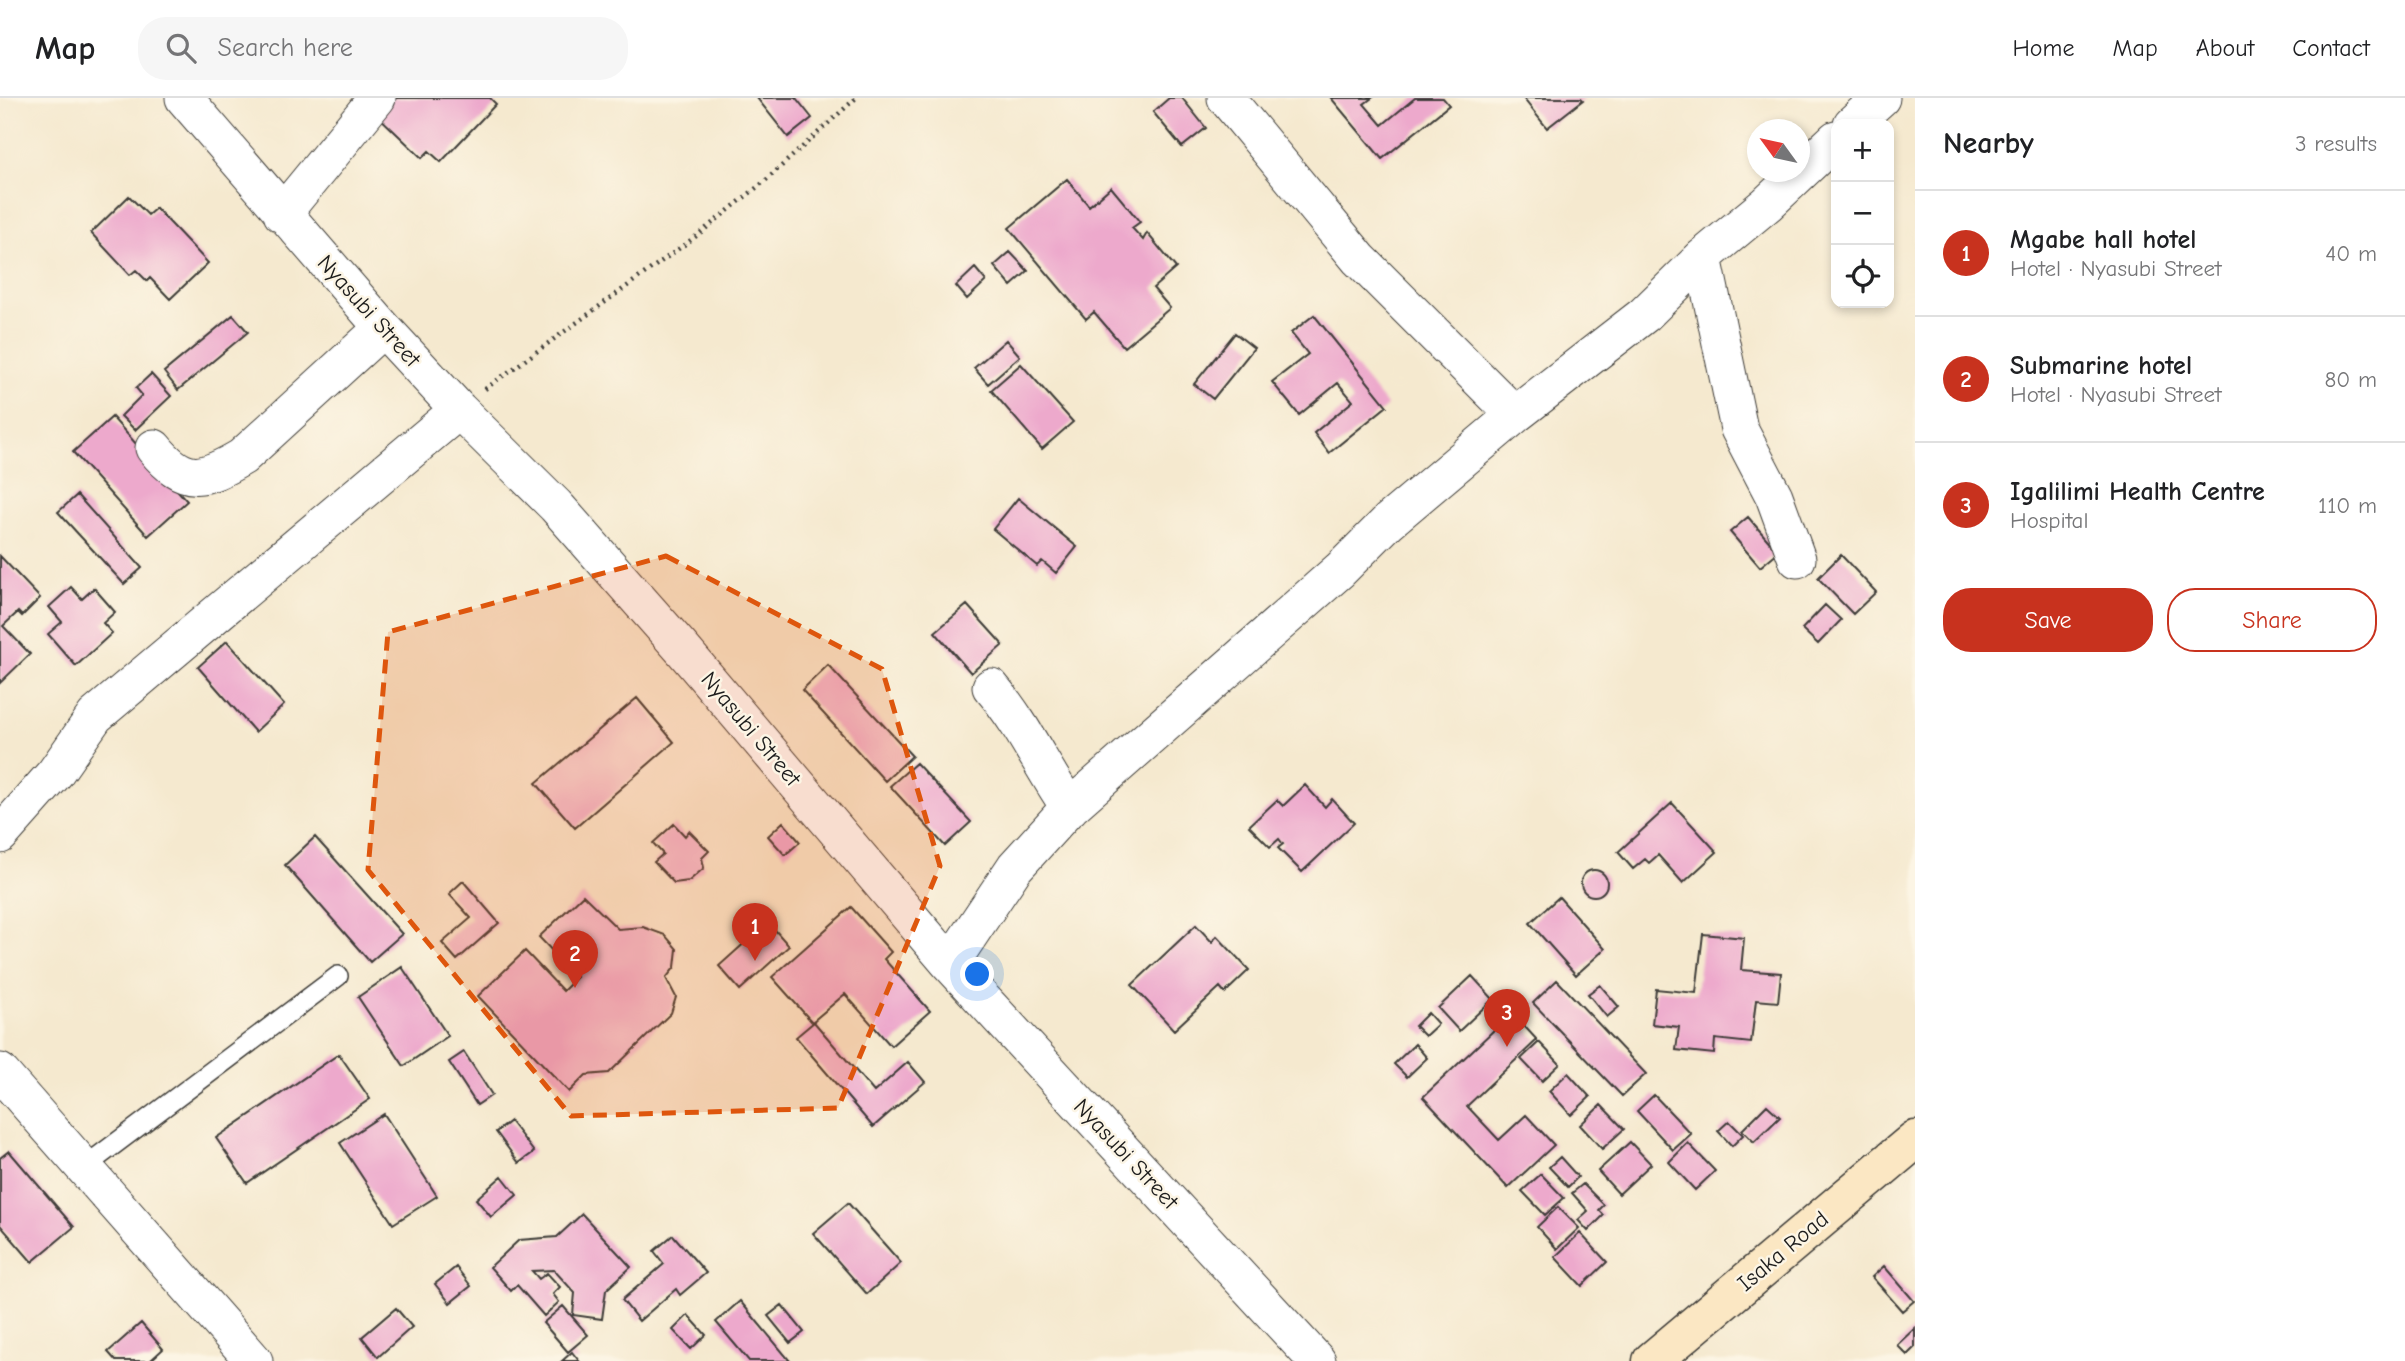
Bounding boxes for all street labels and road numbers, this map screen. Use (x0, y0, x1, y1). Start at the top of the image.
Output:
street label: Nyasubi Street (312, 250, 427, 374)
street label: Nyasubi Street (695, 666, 808, 793)
street label: Nyasubi Street (1068, 1093, 1185, 1216)
street label: Isaka Road (1732, 1205, 1834, 1297)

